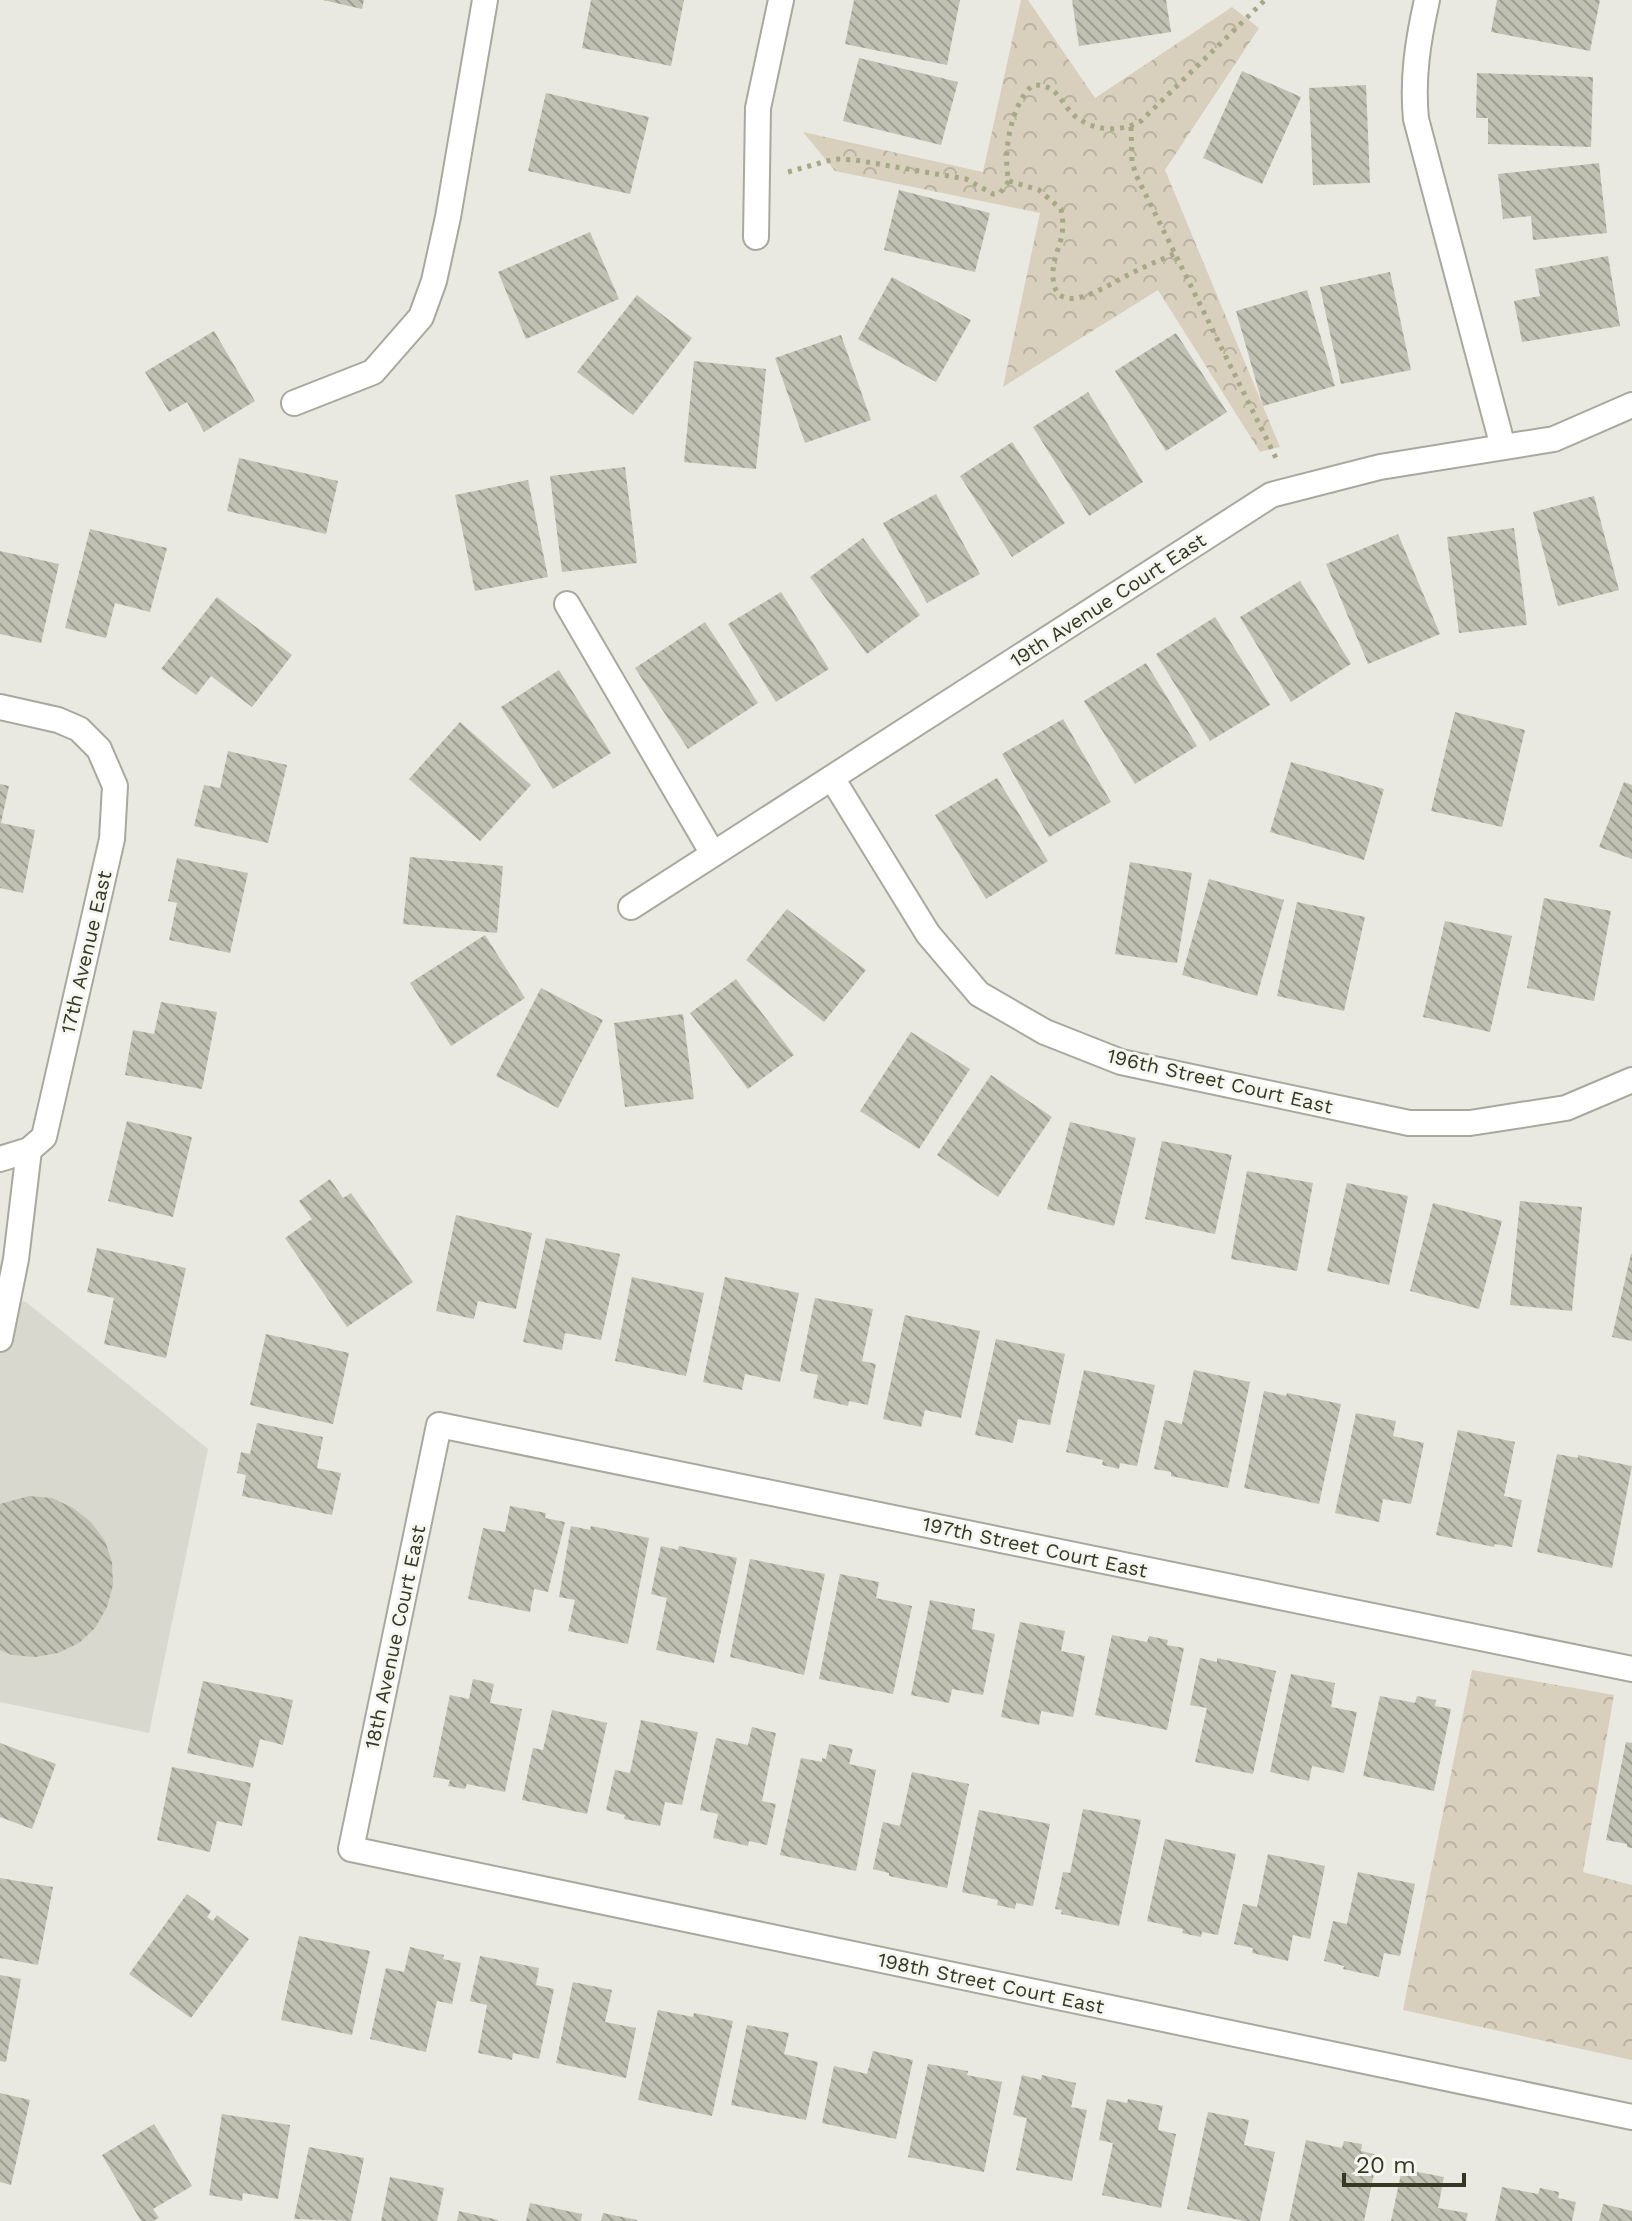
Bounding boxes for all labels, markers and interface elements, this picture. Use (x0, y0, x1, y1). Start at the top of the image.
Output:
street label: 19th Avenue Court East (1006, 527, 1211, 672)
street label: 17th Avenue East (56, 868, 117, 1036)
street label: 196th Street Court East (1105, 1043, 1336, 1119)
street label: 197th Street Court East (920, 1511, 1150, 1583)
street label: 18th Avenue Court East (360, 1522, 431, 1751)
street label: 198th Street Court East (876, 1947, 1107, 2019)
scale bar (1344, 2137, 1464, 2187)
text: 20 m (1356, 2151, 1416, 2179)

